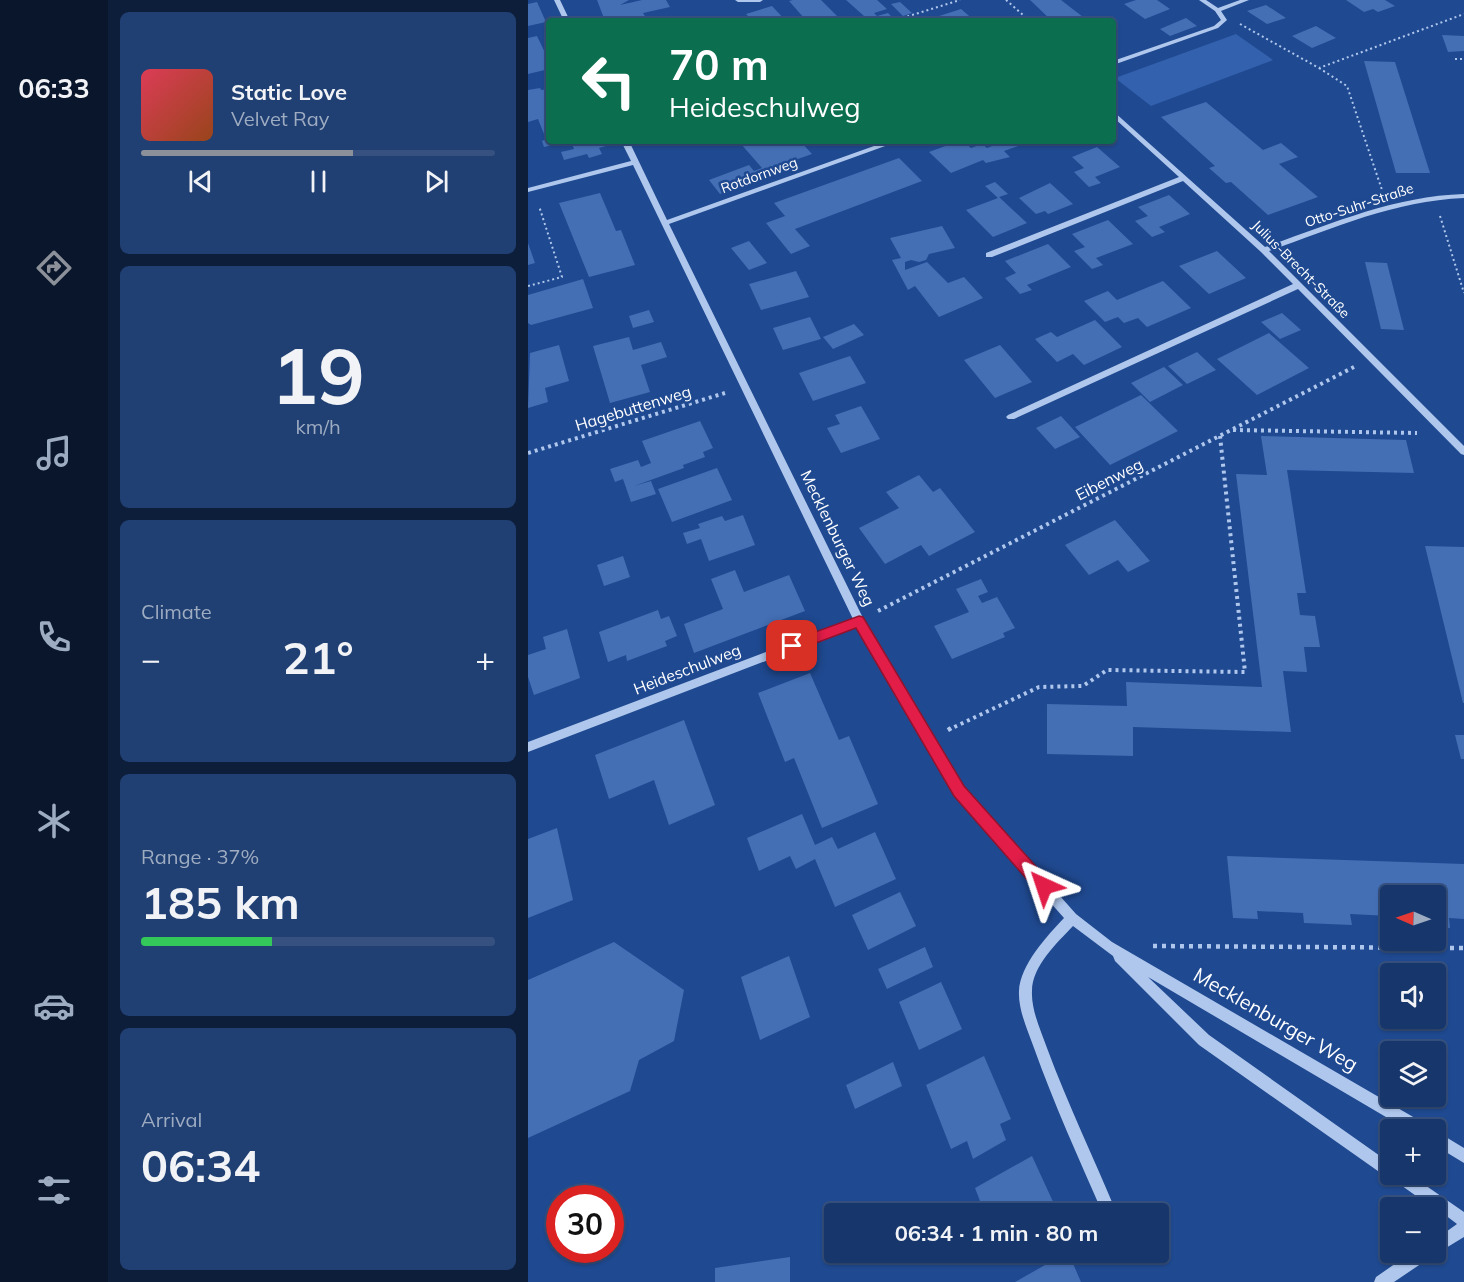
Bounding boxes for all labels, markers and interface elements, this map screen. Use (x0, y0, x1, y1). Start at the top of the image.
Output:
text: 70 m (669, 38, 769, 91)
icon: left (570, 42, 648, 120)
text: 06:33 (18, 71, 90, 105)
text: Static Love (231, 78, 347, 106)
text: Heideschulweg (669, 90, 861, 124)
text: Velvet Ray (231, 106, 329, 131)
street label: Rotdornweg (718, 153, 800, 197)
icon: previous (184, 165, 217, 198)
icon: pause (302, 165, 335, 198)
icon: next (420, 165, 453, 198)
street label: Otto-Suhr-Straße (1302, 179, 1416, 231)
street label: Julius-Brecht-Straße (1248, 216, 1354, 322)
icon: directions (33, 247, 75, 289)
text: 19 (271, 326, 365, 424)
street label: Hagebuttenweg (573, 381, 693, 435)
text: km/h (295, 414, 341, 439)
icon: music (33, 432, 75, 474)
street label: Eibenweg (1072, 454, 1146, 504)
street label: Mecklenburger Weg (796, 467, 880, 609)
text: Climate (141, 599, 212, 624)
icon: phone (33, 616, 75, 658)
pin (766, 620, 817, 671)
text: 21° (282, 629, 354, 685)
icon: arrive (775, 629, 808, 662)
text: − (141, 638, 161, 679)
text: + (475, 638, 495, 679)
street label: Heideschulweg (630, 639, 744, 699)
icon: climate (33, 800, 75, 842)
text: Range · 37% (141, 844, 259, 869)
position arrow (1012, 854, 1076, 918)
text: 185 km (141, 874, 300, 930)
north arrow (1380, 885, 1446, 951)
map controls (1380, 885, 1446, 1263)
street label: Mecklenburger Weg (1189, 962, 1363, 1076)
button: sound (1380, 963, 1446, 1029)
icon: car (33, 985, 75, 1027)
button: layers (1380, 1041, 1446, 1107)
text: Arrival (141, 1107, 202, 1132)
button: + (1380, 1119, 1446, 1185)
text: 06:34 (141, 1137, 260, 1193)
icon: filters (33, 1169, 75, 1211)
speed limit sign: 30 (546, 1185, 624, 1263)
button: − (1380, 1197, 1446, 1263)
text: 06:34 · 1 min · 80 m (895, 1219, 1098, 1247)

